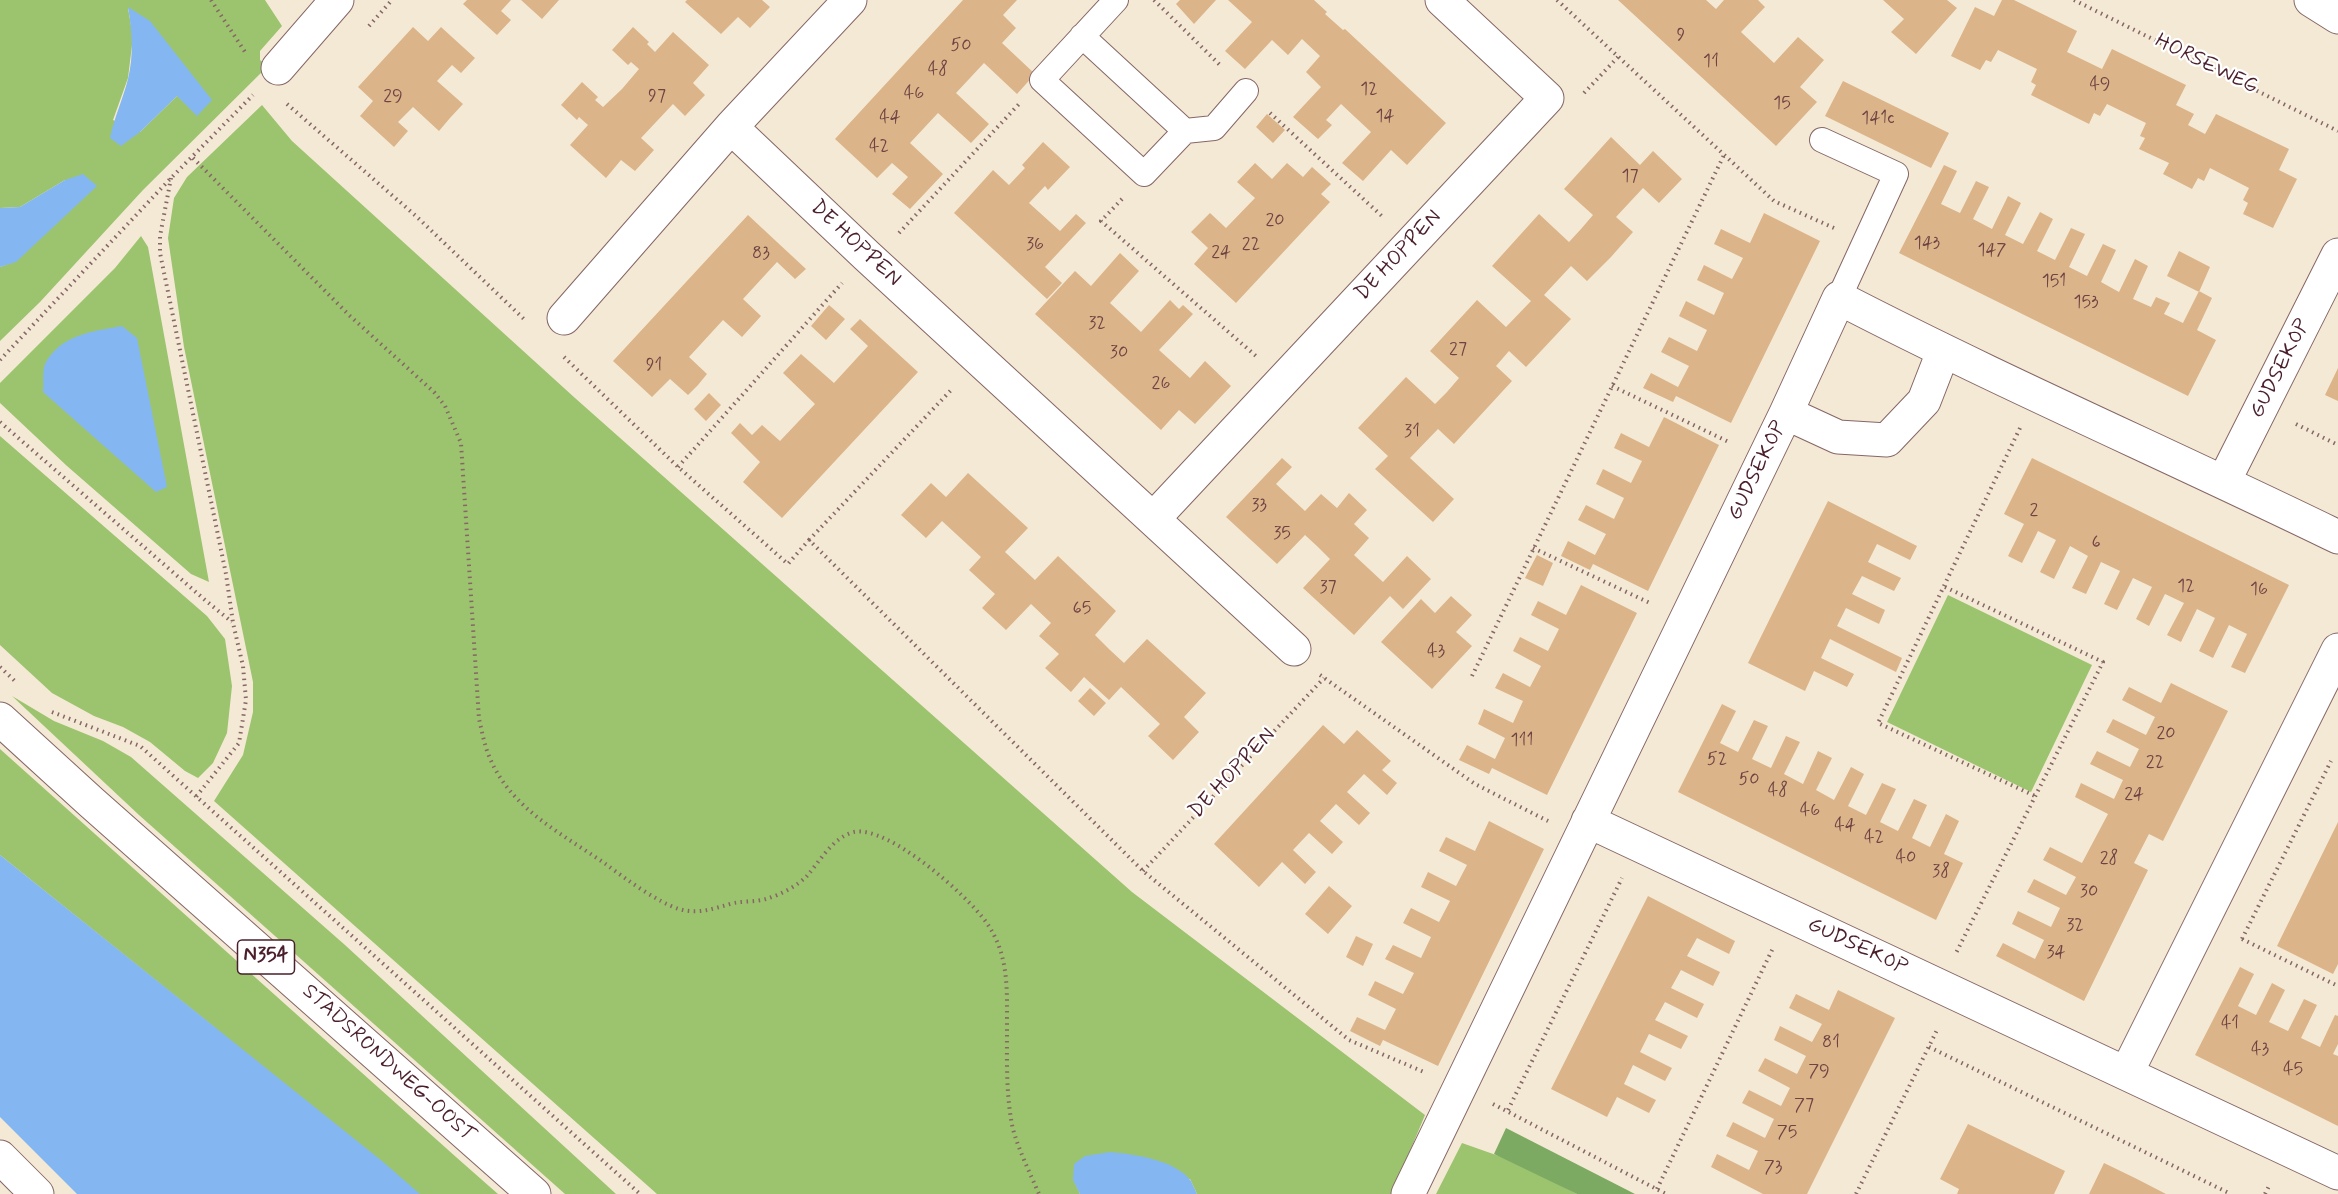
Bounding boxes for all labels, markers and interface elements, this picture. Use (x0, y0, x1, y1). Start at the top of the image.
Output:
house number: 9 (1677, 25, 1685, 47)
street label: HORSEWEG (2150, 29, 2262, 101)
house number: 50 (950, 35, 972, 57)
house number: 11 (1703, 51, 1719, 73)
house number: 48 (928, 59, 948, 81)
house number: 49 (2089, 74, 2111, 96)
house number: 12 (1360, 79, 1378, 101)
house number: 46 (904, 83, 924, 105)
house number: 29 (383, 86, 403, 108)
house number: 97 (648, 86, 666, 108)
house number: 15 (1773, 93, 1791, 115)
house number: 14 (1376, 106, 1394, 128)
house number: 44 (879, 107, 901, 129)
house number: 141c (1861, 108, 1895, 130)
house number: 42 (869, 136, 889, 158)
house number: 17 (1621, 166, 1639, 188)
street label: DE HOPPEN (804, 196, 906, 292)
street label: DE HOPPEN (1351, 205, 1447, 307)
house number: 20 (1265, 210, 1285, 232)
house number: 143 (1914, 233, 1940, 255)
house number: 36 (1026, 234, 1044, 256)
house number: 22 (1242, 234, 1260, 256)
house number: 147 (1977, 240, 2007, 262)
house number: 24 (1211, 242, 1231, 264)
house number: 83 (752, 243, 770, 265)
house number: 151 (2042, 271, 2066, 293)
house number: 153 (2074, 292, 2098, 314)
house number: 32 (1088, 313, 1106, 335)
street label: GUDSEKOP (2245, 315, 2317, 423)
house number: 27 (1449, 339, 1467, 361)
house number: 30 (1110, 342, 1128, 364)
house number: 91 (646, 355, 662, 377)
house number: 26 (1152, 373, 1170, 395)
street label: GUDSEKOP (1723, 417, 1793, 525)
house number: 31 (1404, 421, 1420, 443)
house number: 33 (1251, 495, 1267, 517)
house number: 2 (2030, 500, 2038, 522)
house number: 35 (1273, 523, 1291, 545)
house number: 6 (2091, 532, 2101, 554)
house number: 12 (2177, 576, 2195, 598)
house number: 37 (1319, 577, 1337, 599)
house number: 16 (2250, 579, 2268, 601)
house number: 65 (1073, 598, 1091, 620)
house number: 43 (1427, 641, 1445, 663)
street label: DE HOPPEN (1185, 723, 1281, 825)
house number: 20 (2156, 723, 2176, 745)
house number: 111 (1511, 730, 1533, 752)
house number: 52 (1707, 749, 1727, 771)
house number: 22 (2146, 752, 2164, 774)
house number: 50 (1738, 769, 1760, 791)
house number: 48 (1768, 780, 1788, 802)
house number: 24 (2124, 784, 2144, 806)
house number: 46 (1800, 800, 1820, 822)
house number: 44 (1834, 815, 1856, 837)
house number: 42 (1864, 827, 1884, 849)
house number: 40 (1896, 847, 1916, 869)
house number: 28 (2100, 848, 2118, 870)
house number: 38 (1932, 861, 1950, 883)
house number: 30 (2080, 881, 2098, 903)
street label: GUDSEKOP (1803, 913, 1911, 981)
house number: 32 (2066, 915, 2084, 937)
road number: N354 (238, 940, 294, 974)
house number: 34 (2046, 942, 2066, 964)
street label: STADSRONDWEG-OOST (296, 980, 480, 1148)
house number: 41 (2221, 1013, 2239, 1035)
house number: 81 (1822, 1032, 1840, 1054)
house number: 43 (2251, 1039, 2269, 1061)
house number: 45 (2283, 1059, 2303, 1081)
house number: 79 (1808, 1061, 1830, 1083)
house number: 77 (1794, 1095, 1814, 1117)
house number: 75 (1777, 1122, 1797, 1144)
house number: 73 (1764, 1157, 1782, 1179)

